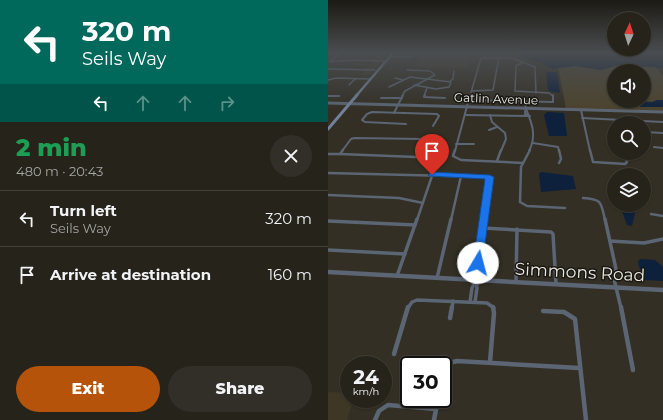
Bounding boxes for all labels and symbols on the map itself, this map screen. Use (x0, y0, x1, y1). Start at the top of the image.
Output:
north arrow (607, 12, 651, 56)
street label: Gatlin Avenue (454, 90, 538, 107)
pin (415, 134, 449, 175)
position arrow (457, 242, 499, 284)
street label: Simmons Road (514, 259, 646, 285)
speed limit sign: 30 (400, 356, 452, 408)

